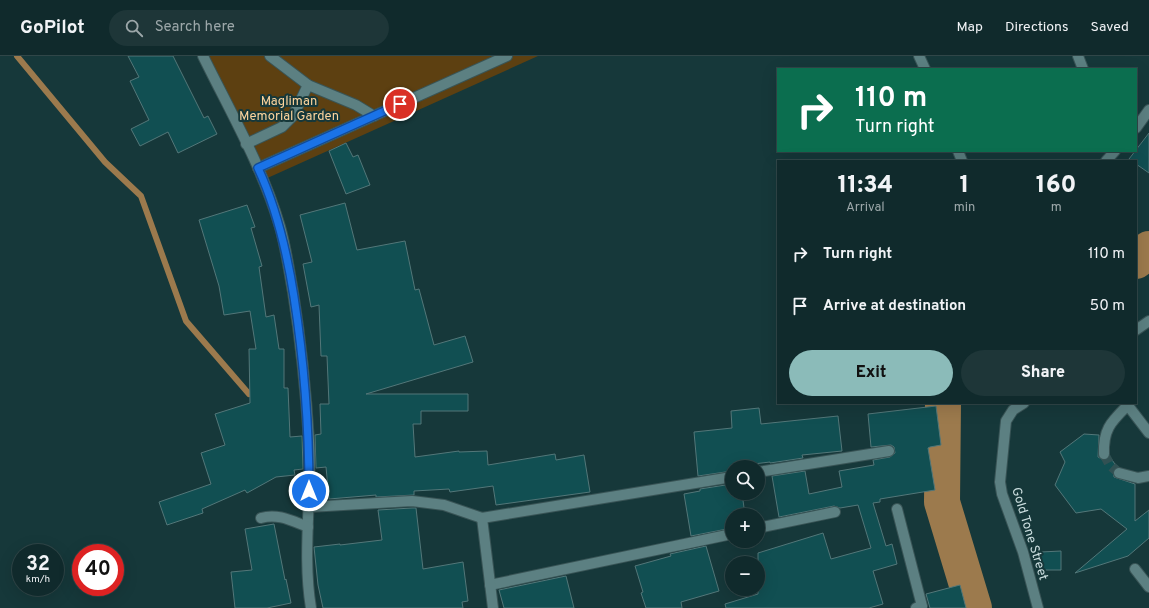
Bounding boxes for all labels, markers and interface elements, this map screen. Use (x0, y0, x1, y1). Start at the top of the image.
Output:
search box (109, 10, 389, 46)
text: GoPilot (20, 16, 85, 40)
icon: search (123, 17, 145, 39)
text: Search here (155, 18, 235, 37)
text: Map (957, 19, 983, 36)
text: Directions (1005, 19, 1069, 36)
text: Saved (1091, 19, 1129, 36)
text: 110 m (855, 81, 927, 117)
icon: right (789, 84, 841, 136)
pin (383, 87, 417, 121)
icon: arrive (389, 93, 411, 115)
park label: Magliman Memorial Garden (239, 94, 339, 125)
text: Turn right (855, 116, 935, 139)
text: 11:34 (838, 171, 893, 201)
text: 1 (960, 171, 969, 201)
text: 160 (1036, 171, 1076, 201)
text: Arrival (846, 200, 885, 216)
text: min (954, 200, 975, 216)
text: m (1051, 200, 1062, 216)
icon: right (789, 243, 811, 265)
text: Turn right (823, 245, 892, 264)
text: 110 m (1088, 245, 1125, 264)
icon: arrive (789, 295, 811, 317)
text: Arrive at destination (823, 297, 966, 316)
text: 50 m (1090, 297, 1125, 316)
button: Exit (789, 350, 953, 396)
button: Share (961, 350, 1125, 396)
map controls (725, 460, 765, 596)
button: search (725, 460, 765, 500)
position arrow (288, 470, 330, 512)
street label: Gold Tone Street (1007, 486, 1051, 583)
button: + (725, 508, 765, 548)
speed limit sign: 40 (72, 544, 124, 596)
text: 32 (26, 552, 50, 578)
button: − (725, 556, 765, 596)
text: km/h (26, 573, 50, 586)

